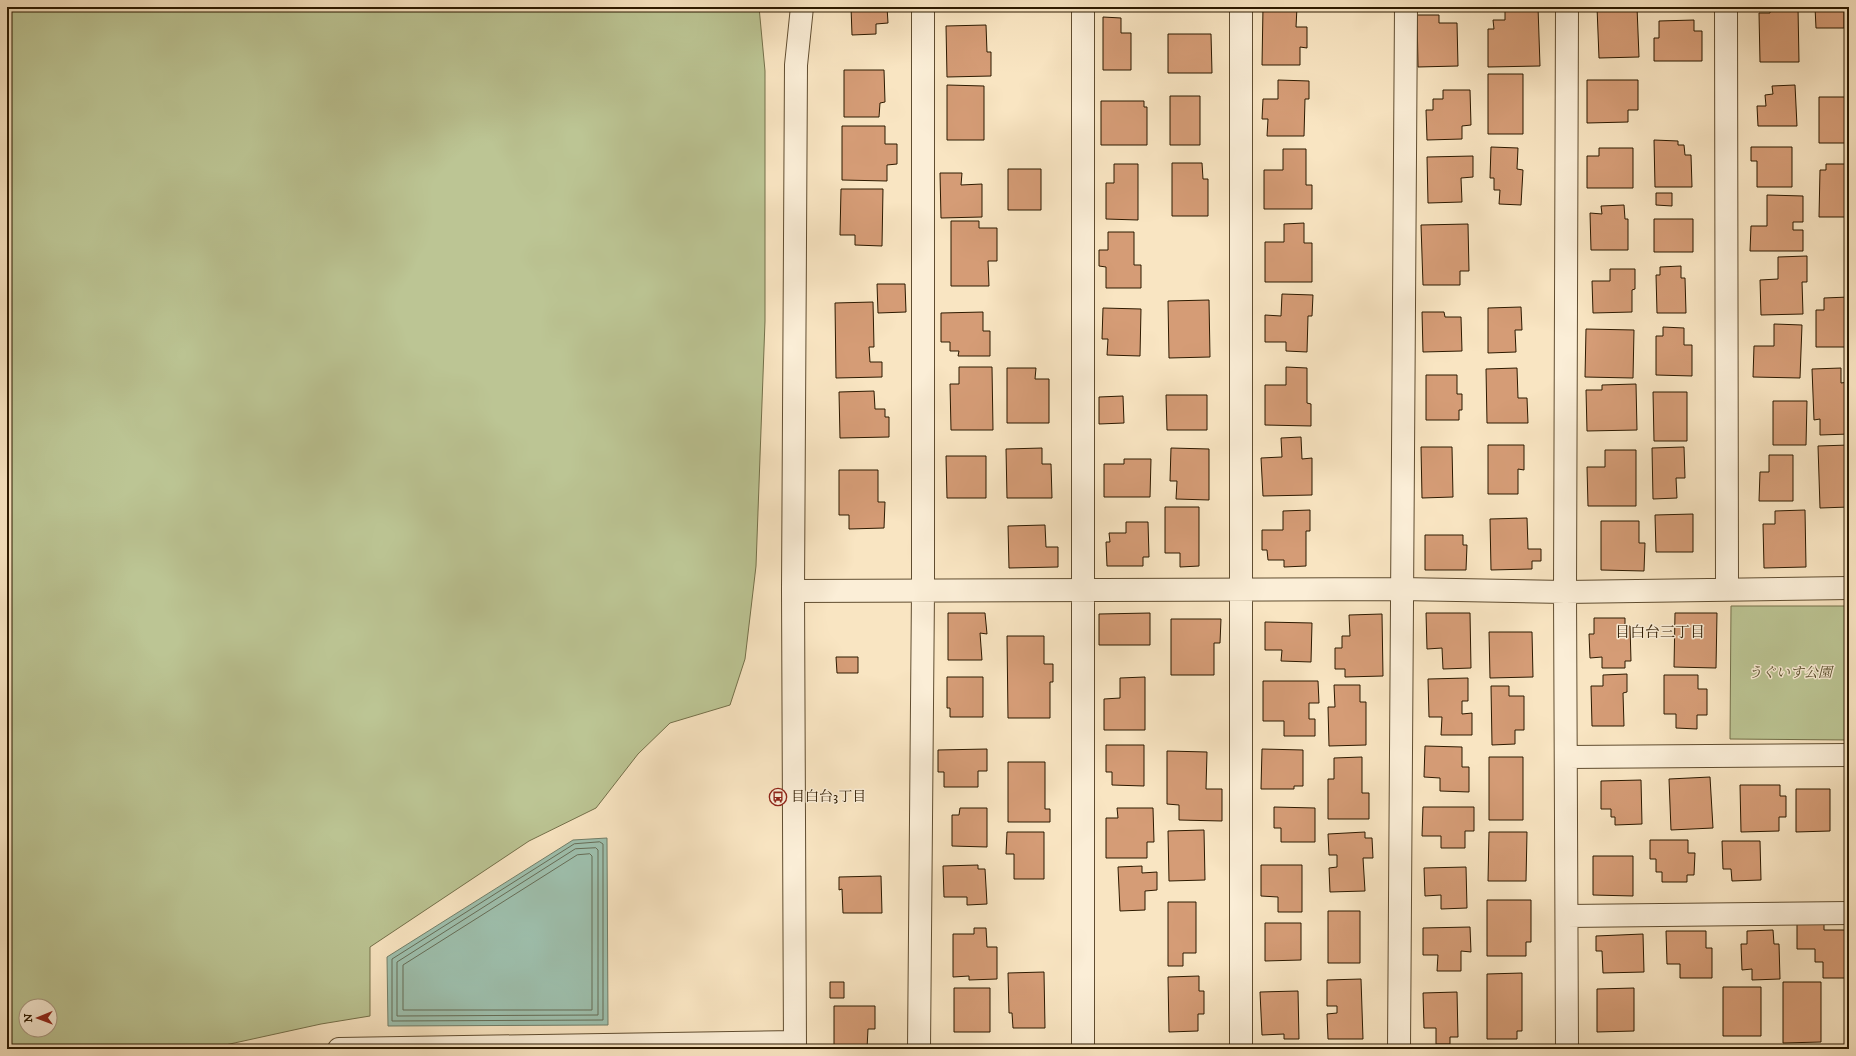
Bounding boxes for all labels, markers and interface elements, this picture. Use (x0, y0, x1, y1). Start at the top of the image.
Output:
district label: 目白台三丁目 (1615, 623, 1705, 642)
park label: うぐいす公園 (1748, 664, 1834, 682)
bus stop icon: 目白台3丁目 (768, 787, 788, 807)
place label: 目白台3丁目 (791, 788, 866, 806)
north arrow (18, 998, 58, 1038)
text: N (22, 1014, 36, 1023)

